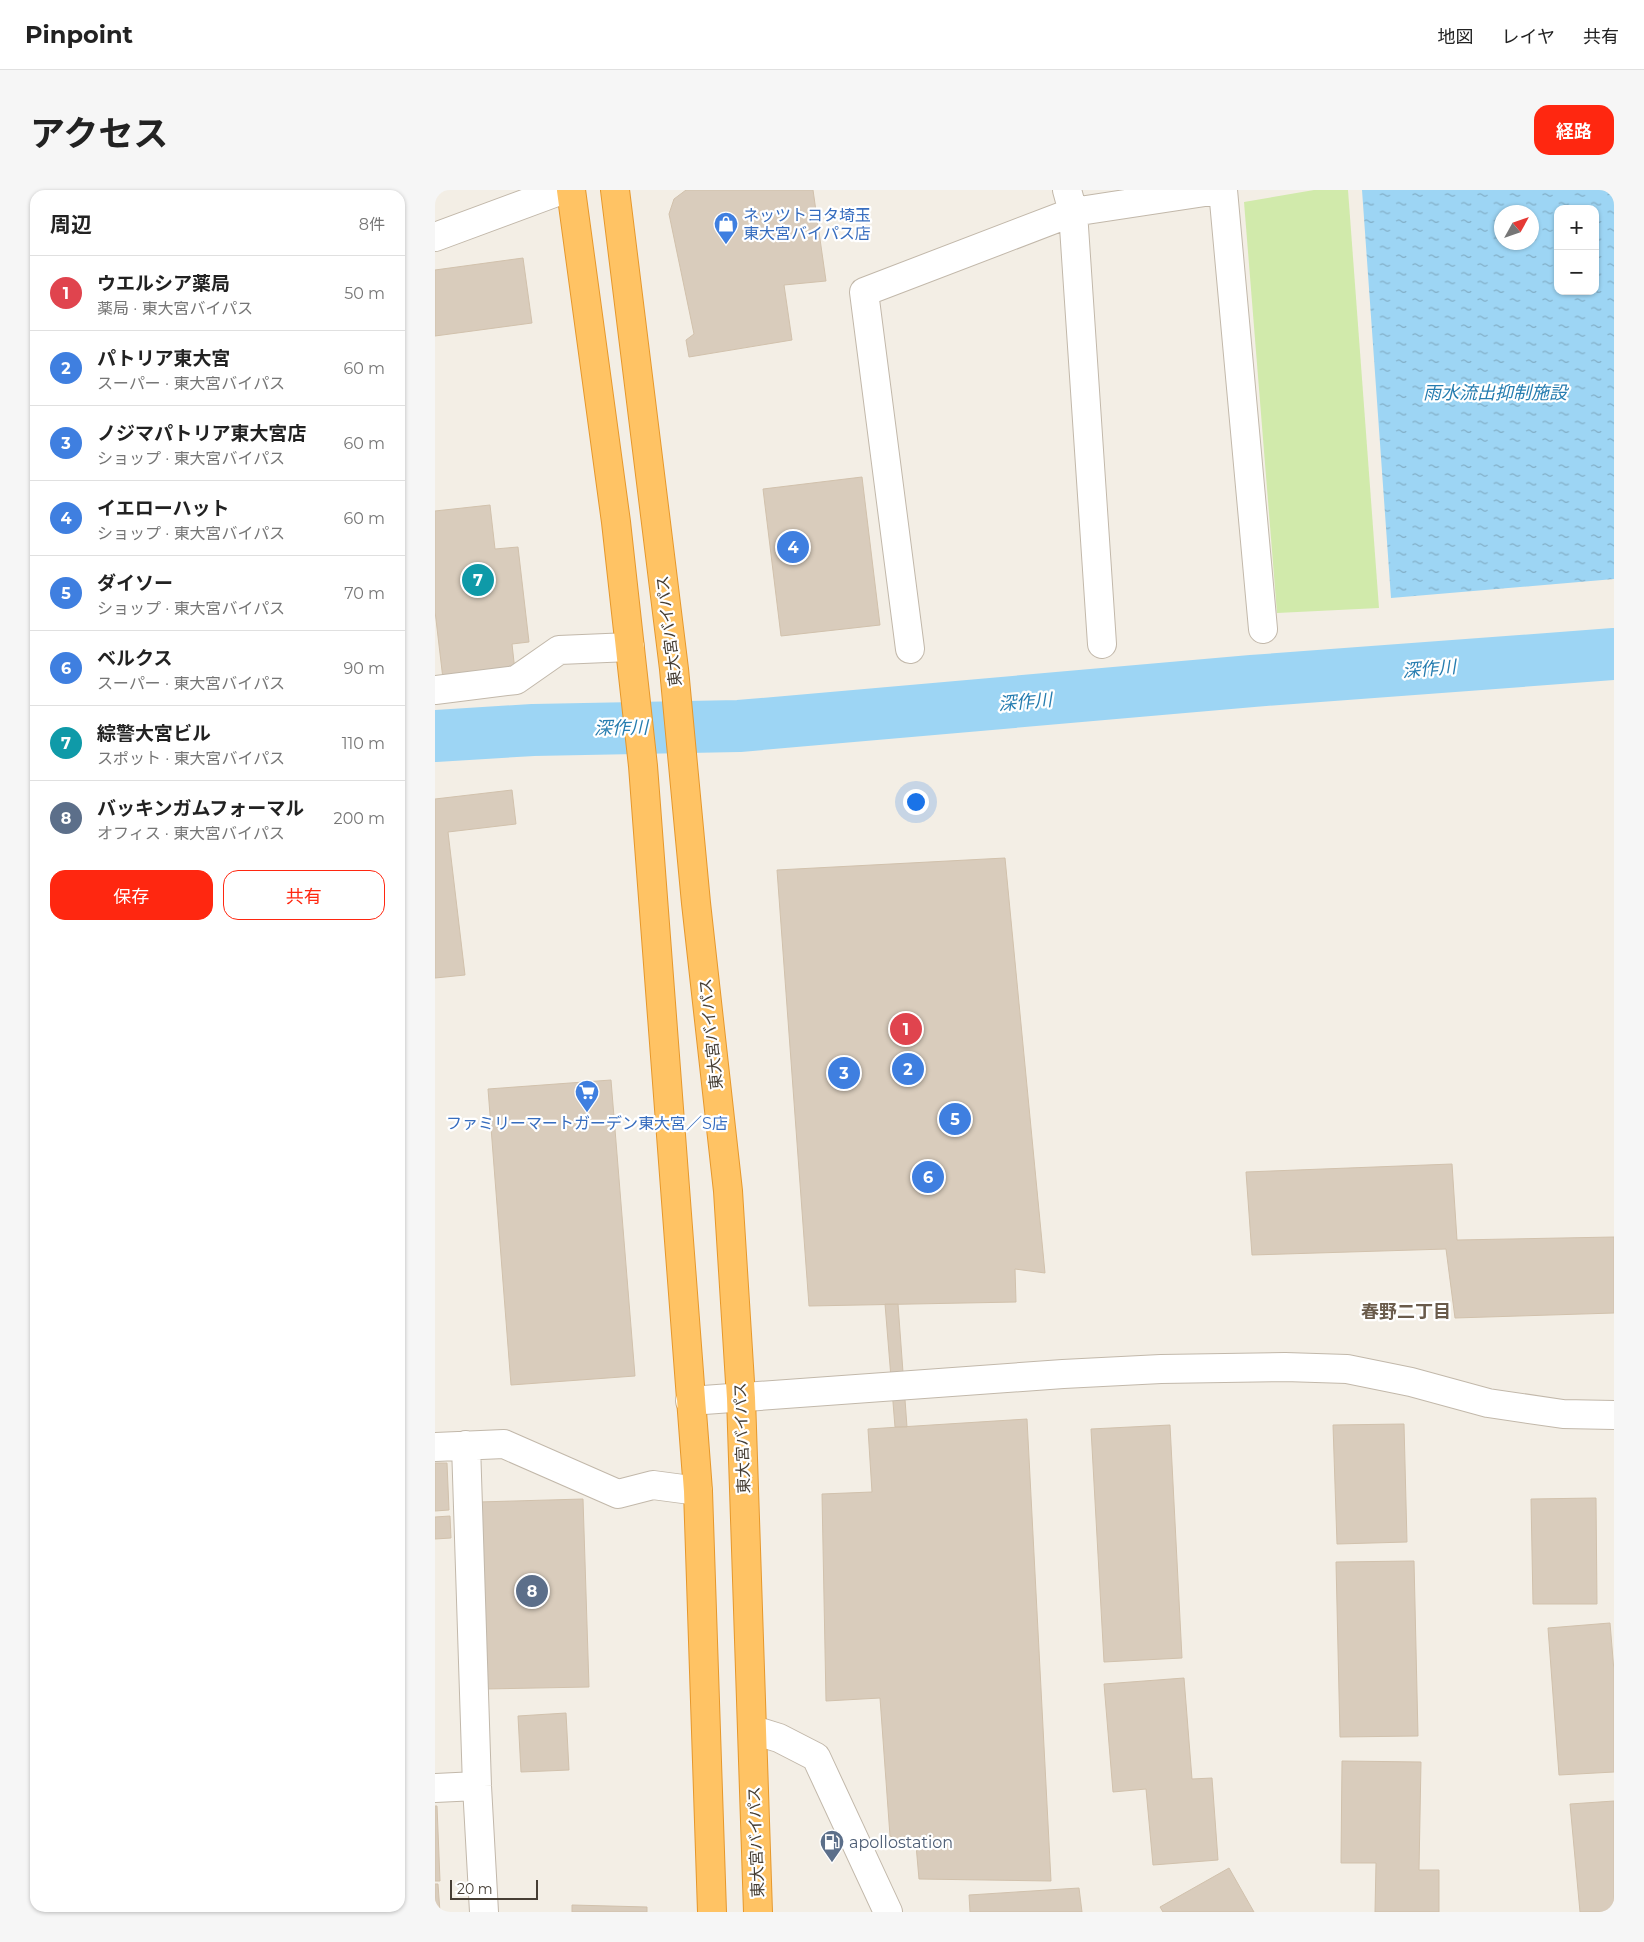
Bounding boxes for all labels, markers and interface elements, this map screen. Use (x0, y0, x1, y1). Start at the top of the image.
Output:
text: Pinpoint (25, 20, 133, 49)
text: 地図 (1438, 26, 1474, 48)
text: レイヤ (1502, 26, 1555, 48)
text: 共有 (1583, 26, 1619, 48)
button: 経路 (1534, 105, 1614, 155)
text: アクセス (30, 112, 168, 155)
north arrow (1494, 205, 1539, 250)
map controls (1554, 205, 1599, 295)
button: + (1554, 205, 1599, 250)
place label: ネッツトヨタ埼玉 東大宮バイパス店 (743, 206, 871, 243)
shop icon: ネッツトヨタ埼玉 東大宮バイパス店 (713, 211, 739, 245)
text: 周辺 (50, 212, 92, 237)
text: 8件 (359, 215, 385, 234)
button: − (1554, 250, 1599, 295)
text: ウエルシア薬局 (97, 272, 230, 295)
text: 1 (63, 284, 69, 303)
text: 50 m (344, 284, 385, 303)
text: 薬局 · 東大宮バイパス (97, 299, 253, 318)
text: パトリア東大宮 (97, 347, 231, 370)
text: 2 (61, 359, 71, 378)
text: 60 m (343, 359, 385, 378)
text: スーパー · 東大宮バイパス (97, 374, 285, 393)
water label: 雨水流出抑制施設 (1423, 382, 1570, 404)
text: ノジマパトリア東大宮店 (97, 422, 307, 445)
text: 3 (61, 434, 71, 453)
text: 60 m (343, 434, 385, 453)
text: ショップ · 東大宮バイパス (97, 449, 285, 468)
text: イエローハット (97, 497, 229, 520)
text: 4 (60, 509, 72, 528)
text: 60 m (343, 509, 385, 528)
text: ショップ · 東大宮バイパス (97, 524, 285, 543)
pin: 4 (777, 528, 809, 566)
pin: 7 (462, 561, 494, 599)
text: ダイソー (97, 572, 173, 595)
street label: 東大宮バイパス (653, 574, 685, 688)
text: 5 (61, 584, 71, 603)
text: 70 m (344, 584, 385, 603)
text: ショップ · 東大宮バイパス (97, 599, 285, 618)
text: ベルクス (97, 647, 172, 670)
water label: 深作川 (1401, 656, 1459, 682)
text: 6 (61, 659, 71, 678)
text: 90 m (343, 659, 385, 678)
text: スーパー · 東大宮バイパス (97, 674, 285, 693)
water label: 深作川 (997, 689, 1055, 715)
water label: 深作川 (594, 716, 650, 739)
text: 綜警大宮ビル (97, 722, 211, 745)
text: 7 (61, 734, 71, 753)
text: 110 m (342, 734, 385, 753)
text: スポット · 東大宮バイパス (97, 749, 285, 768)
your location (903, 789, 929, 815)
text: バッキンガムフォーマル (97, 797, 304, 820)
text: 8 (61, 809, 71, 828)
text: 200 m (334, 809, 385, 828)
text: オフィス · 東大宮バイパス (97, 824, 285, 843)
button: 保存 (50, 870, 213, 920)
button: 共有 (223, 870, 385, 920)
street label: 東大宮バイパス (696, 977, 726, 1091)
pin: 1 (890, 1010, 922, 1048)
pin: 2 (892, 1050, 924, 1088)
pin: 3 (828, 1054, 860, 1092)
supermarket icon: ファミリーマートガーデン東大宮／S店 (574, 1079, 600, 1113)
pin: 5 (939, 1100, 971, 1138)
place label: ファミリーマートガーデン東大宮／S店 (446, 1114, 728, 1133)
pin: 6 (912, 1158, 944, 1196)
district label: 春野二丁目 (1361, 1301, 1451, 1323)
street label: 東大宮バイパス (731, 1382, 753, 1494)
pin: 8 (516, 1572, 548, 1610)
street label: 東大宮バイパス (745, 1786, 767, 1898)
fuel station icon: apollostation (819, 1829, 845, 1863)
place label: apollostation (849, 1833, 953, 1852)
scale bar (450, 1877, 537, 1900)
text: 20 m (457, 1880, 493, 1898)

